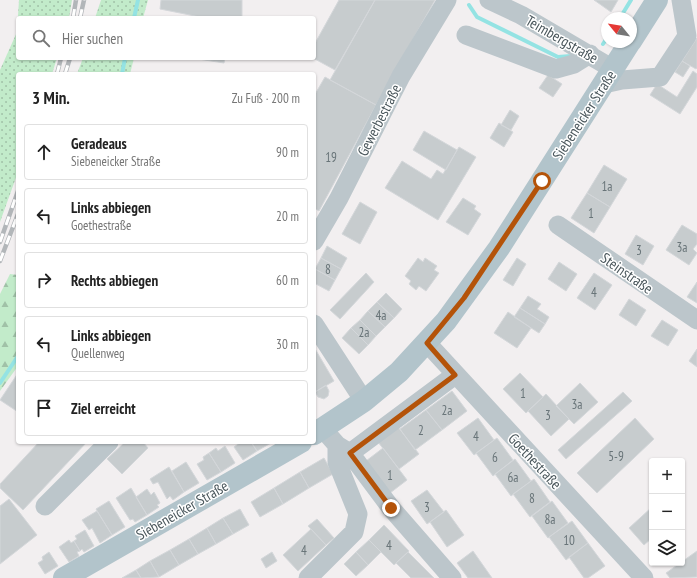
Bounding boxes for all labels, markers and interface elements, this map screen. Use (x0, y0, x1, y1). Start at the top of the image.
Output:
street label: Teimbergstraße (522, 11, 602, 67)
north arrow (601, 12, 637, 48)
search box (16, 16, 316, 60)
icon: search (30, 27, 52, 49)
text: Hier suchen (62, 29, 123, 48)
street label: Siebeneicker Straße (548, 67, 620, 163)
street label: Gewerbestraße (353, 81, 405, 159)
text: 3 Min. (32, 87, 70, 109)
text: Zu Fuß · 200 m (232, 90, 300, 107)
text: Geradeaus (71, 134, 127, 153)
icon: ahead (33, 141, 55, 163)
text: 90 m (276, 144, 299, 161)
house number: 19 (325, 149, 337, 166)
text: Siebeneicker Straße (71, 153, 161, 170)
route start (533, 172, 551, 190)
house number: 1a (601, 178, 613, 195)
text: Links abbiegen (71, 198, 151, 217)
icon: left (33, 205, 55, 227)
house number: 1 (588, 205, 594, 222)
text: 20 m (276, 208, 299, 225)
text: Goethestraße (71, 217, 132, 234)
house number: 3a (676, 239, 688, 256)
house number: 3 (636, 242, 642, 259)
street label: Steinstraße (597, 248, 657, 298)
house number: 8 (325, 261, 331, 278)
icon: right (33, 269, 55, 291)
text: Rechts abbiegen (71, 271, 158, 290)
text: 60 m (276, 272, 299, 289)
house number: 4 (591, 284, 597, 301)
house number: 4a (375, 307, 387, 324)
house number: 2a (358, 324, 370, 341)
text: Links abbiegen (71, 326, 151, 345)
icon: left (33, 333, 55, 355)
text: 30 m (276, 336, 299, 353)
text: Quellenweg (71, 345, 125, 362)
house number: 1 (520, 385, 526, 402)
house number: 3a (571, 396, 583, 413)
icon: arrive (33, 397, 55, 419)
text: Ziel erreicht (71, 399, 136, 418)
house number: 2a (441, 402, 453, 419)
house number: 3 (545, 407, 551, 424)
house number: 2 (418, 422, 424, 439)
house number: 4 (473, 428, 479, 445)
street label: Goethestraße (504, 429, 566, 493)
house number: 5-9 (608, 448, 624, 465)
house number: 6 (492, 449, 498, 466)
map controls (649, 458, 685, 566)
button: + (649, 458, 685, 494)
house number: 1 (387, 467, 393, 484)
house number: 6a (507, 469, 519, 486)
street label: Siebeneicker Straße (133, 476, 231, 544)
house number: 8 (529, 490, 535, 507)
button: − (649, 494, 685, 530)
route end (382, 499, 400, 517)
house number: 3 (424, 499, 430, 516)
house number: 8a (544, 511, 556, 528)
button: layers (649, 530, 685, 566)
house number: 10 (563, 532, 575, 549)
house number: 4 (386, 537, 392, 554)
house number: 4 (301, 542, 307, 559)

